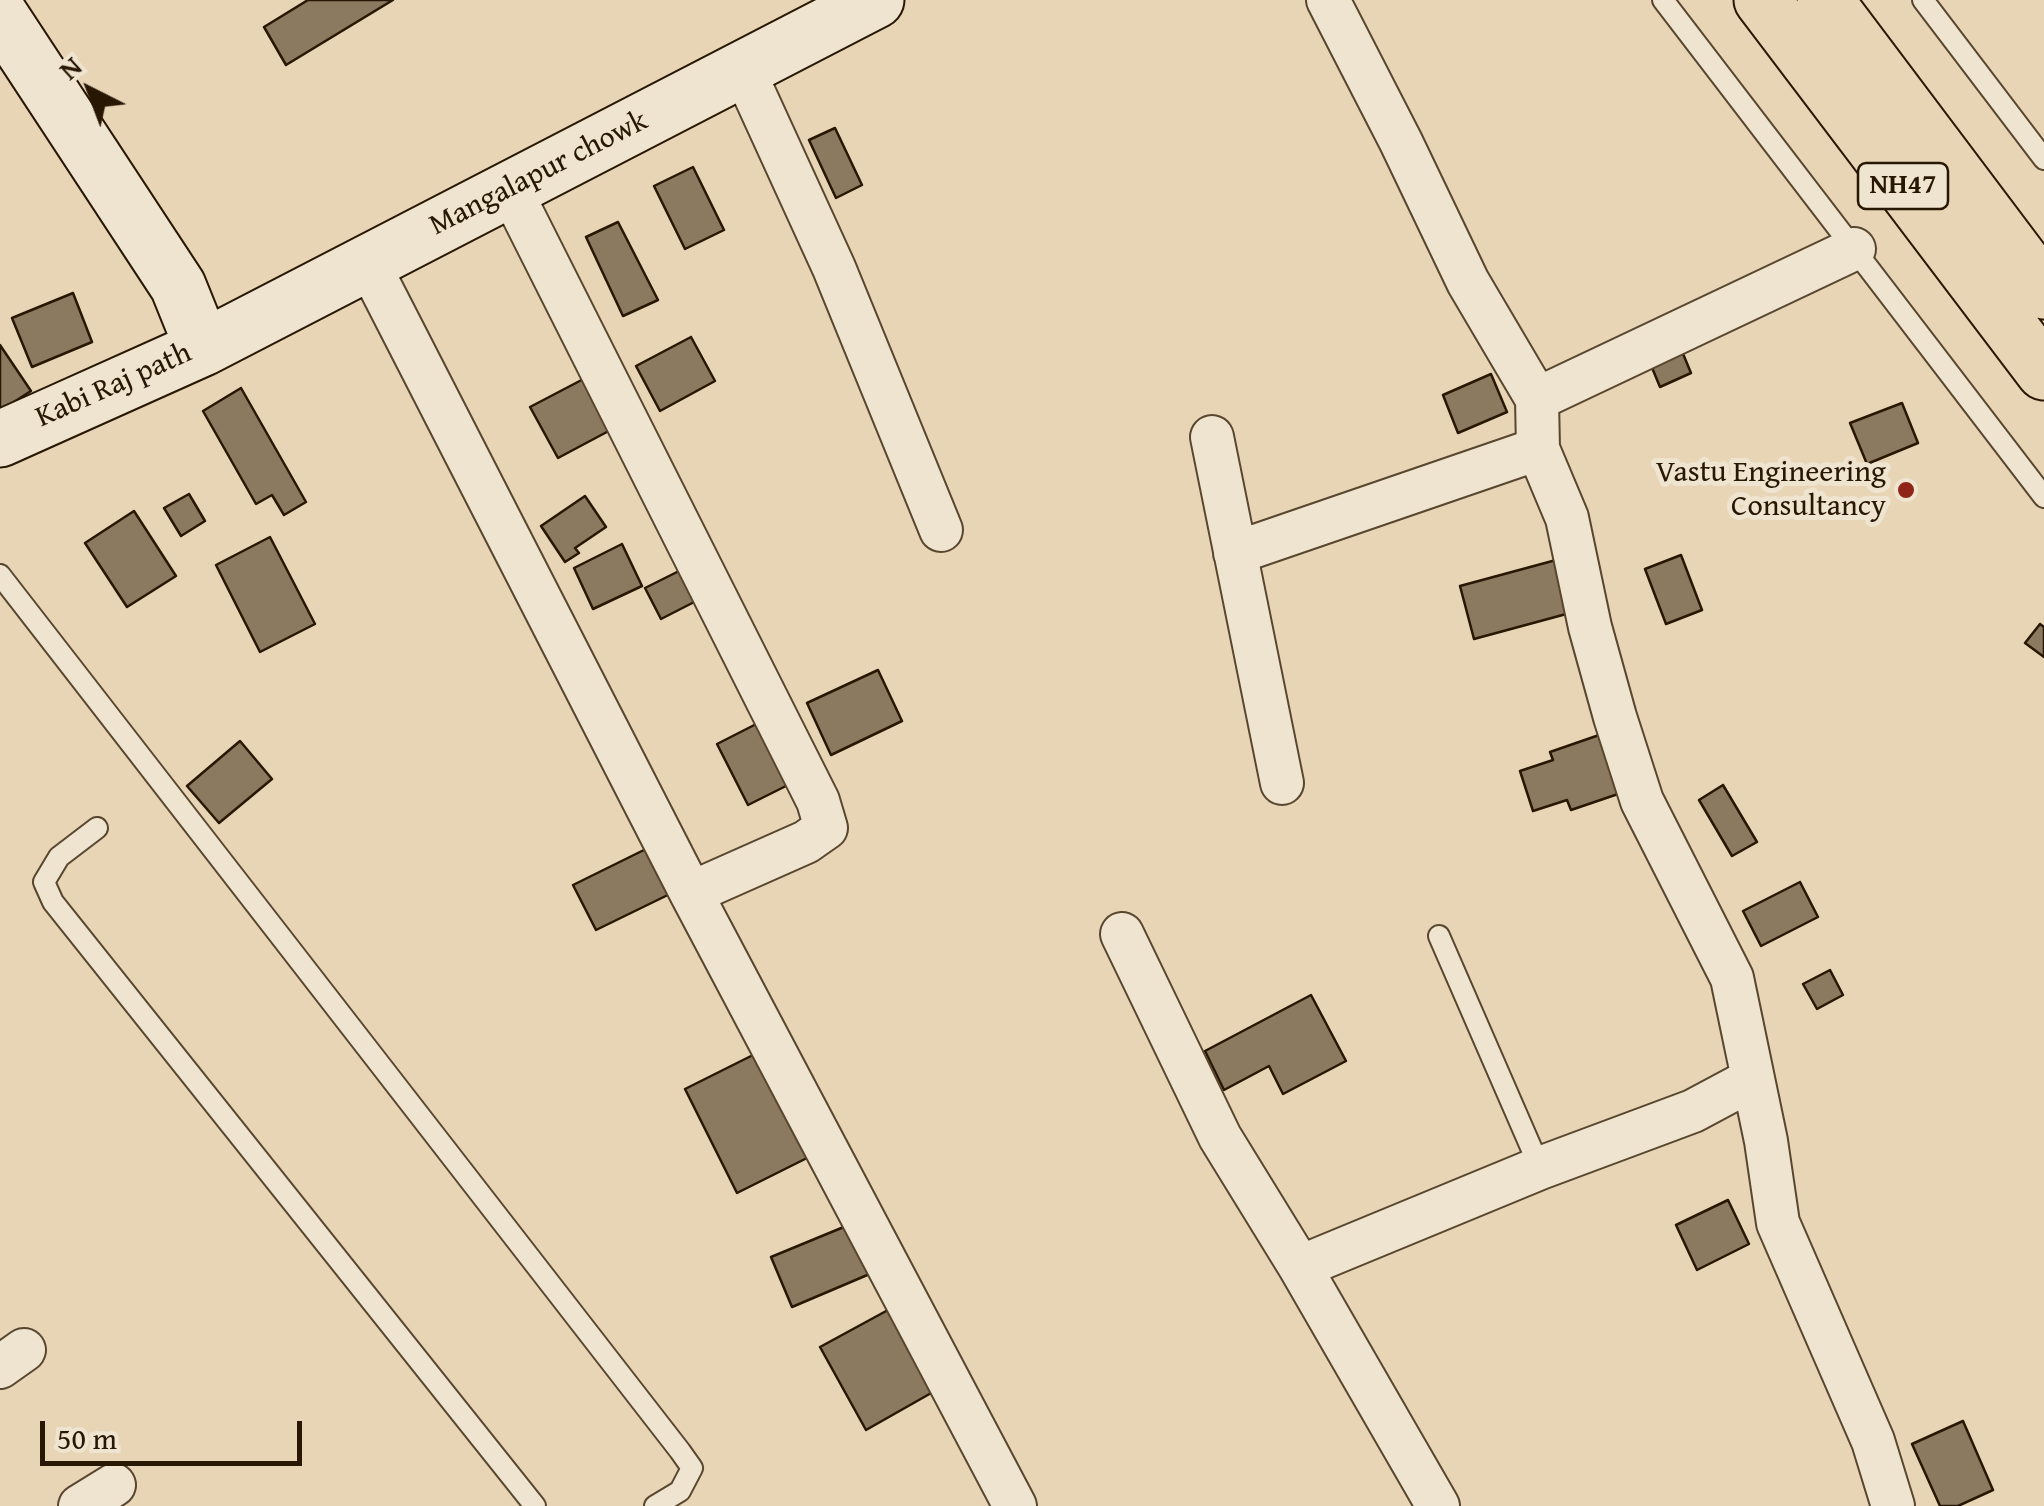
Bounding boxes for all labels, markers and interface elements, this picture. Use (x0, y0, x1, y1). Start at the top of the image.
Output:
north arrow (40, 40, 140, 140)
text: N (49, 46, 90, 89)
street label: Mangalapur chowk (424, 104, 654, 244)
road number: NH47 (1858, 163, 1948, 209)
street label: Kabi Raj path (31, 336, 197, 436)
place label: Vastu Engineering Consultancy (1656, 455, 1886, 526)
marker: Vastu Engineering Consultancy (1895, 479, 1917, 501)
scale bar (45, 1401, 308, 1463)
text: 50 m (57, 1416, 117, 1460)

